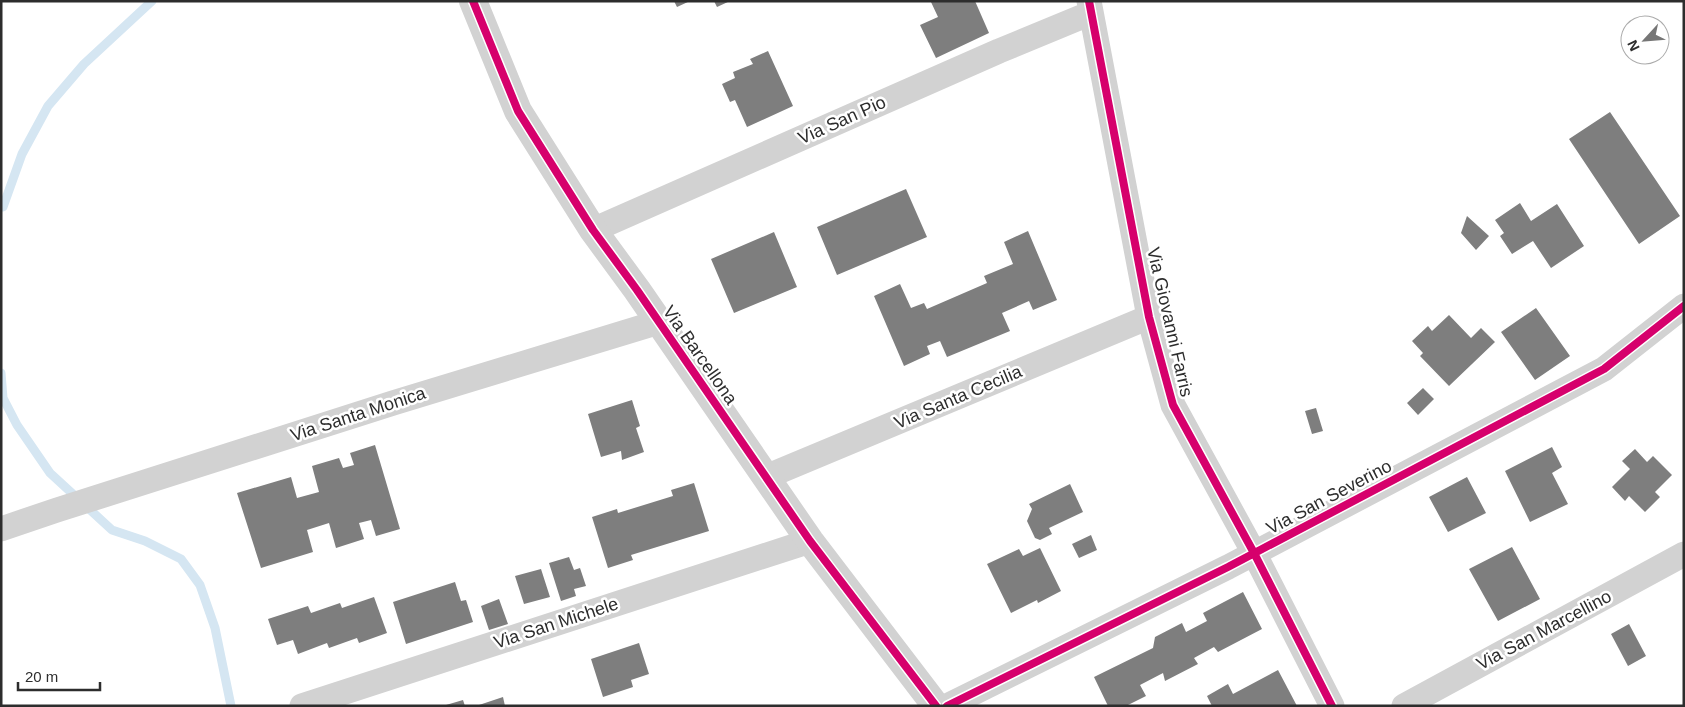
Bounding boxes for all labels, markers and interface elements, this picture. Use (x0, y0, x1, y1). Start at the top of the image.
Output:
north arrow (1620, 15, 1670, 65)
text: N (1624, 38, 1643, 54)
street label: Via San Pio (795, 92, 889, 148)
street label: Via Giovanni Farris (1143, 245, 1197, 399)
street label: Via Barcellona (659, 302, 742, 409)
street label: Via Santa Cecilia (891, 361, 1026, 433)
street label: Via Santa Monica (288, 382, 429, 445)
street label: Via San Severino (1263, 456, 1395, 538)
street label: Via San Marcellino (1473, 586, 1615, 674)
street label: Via San Michele (491, 593, 621, 653)
scale bar (18, 660, 100, 692)
text: 20 m (25, 668, 58, 685)

